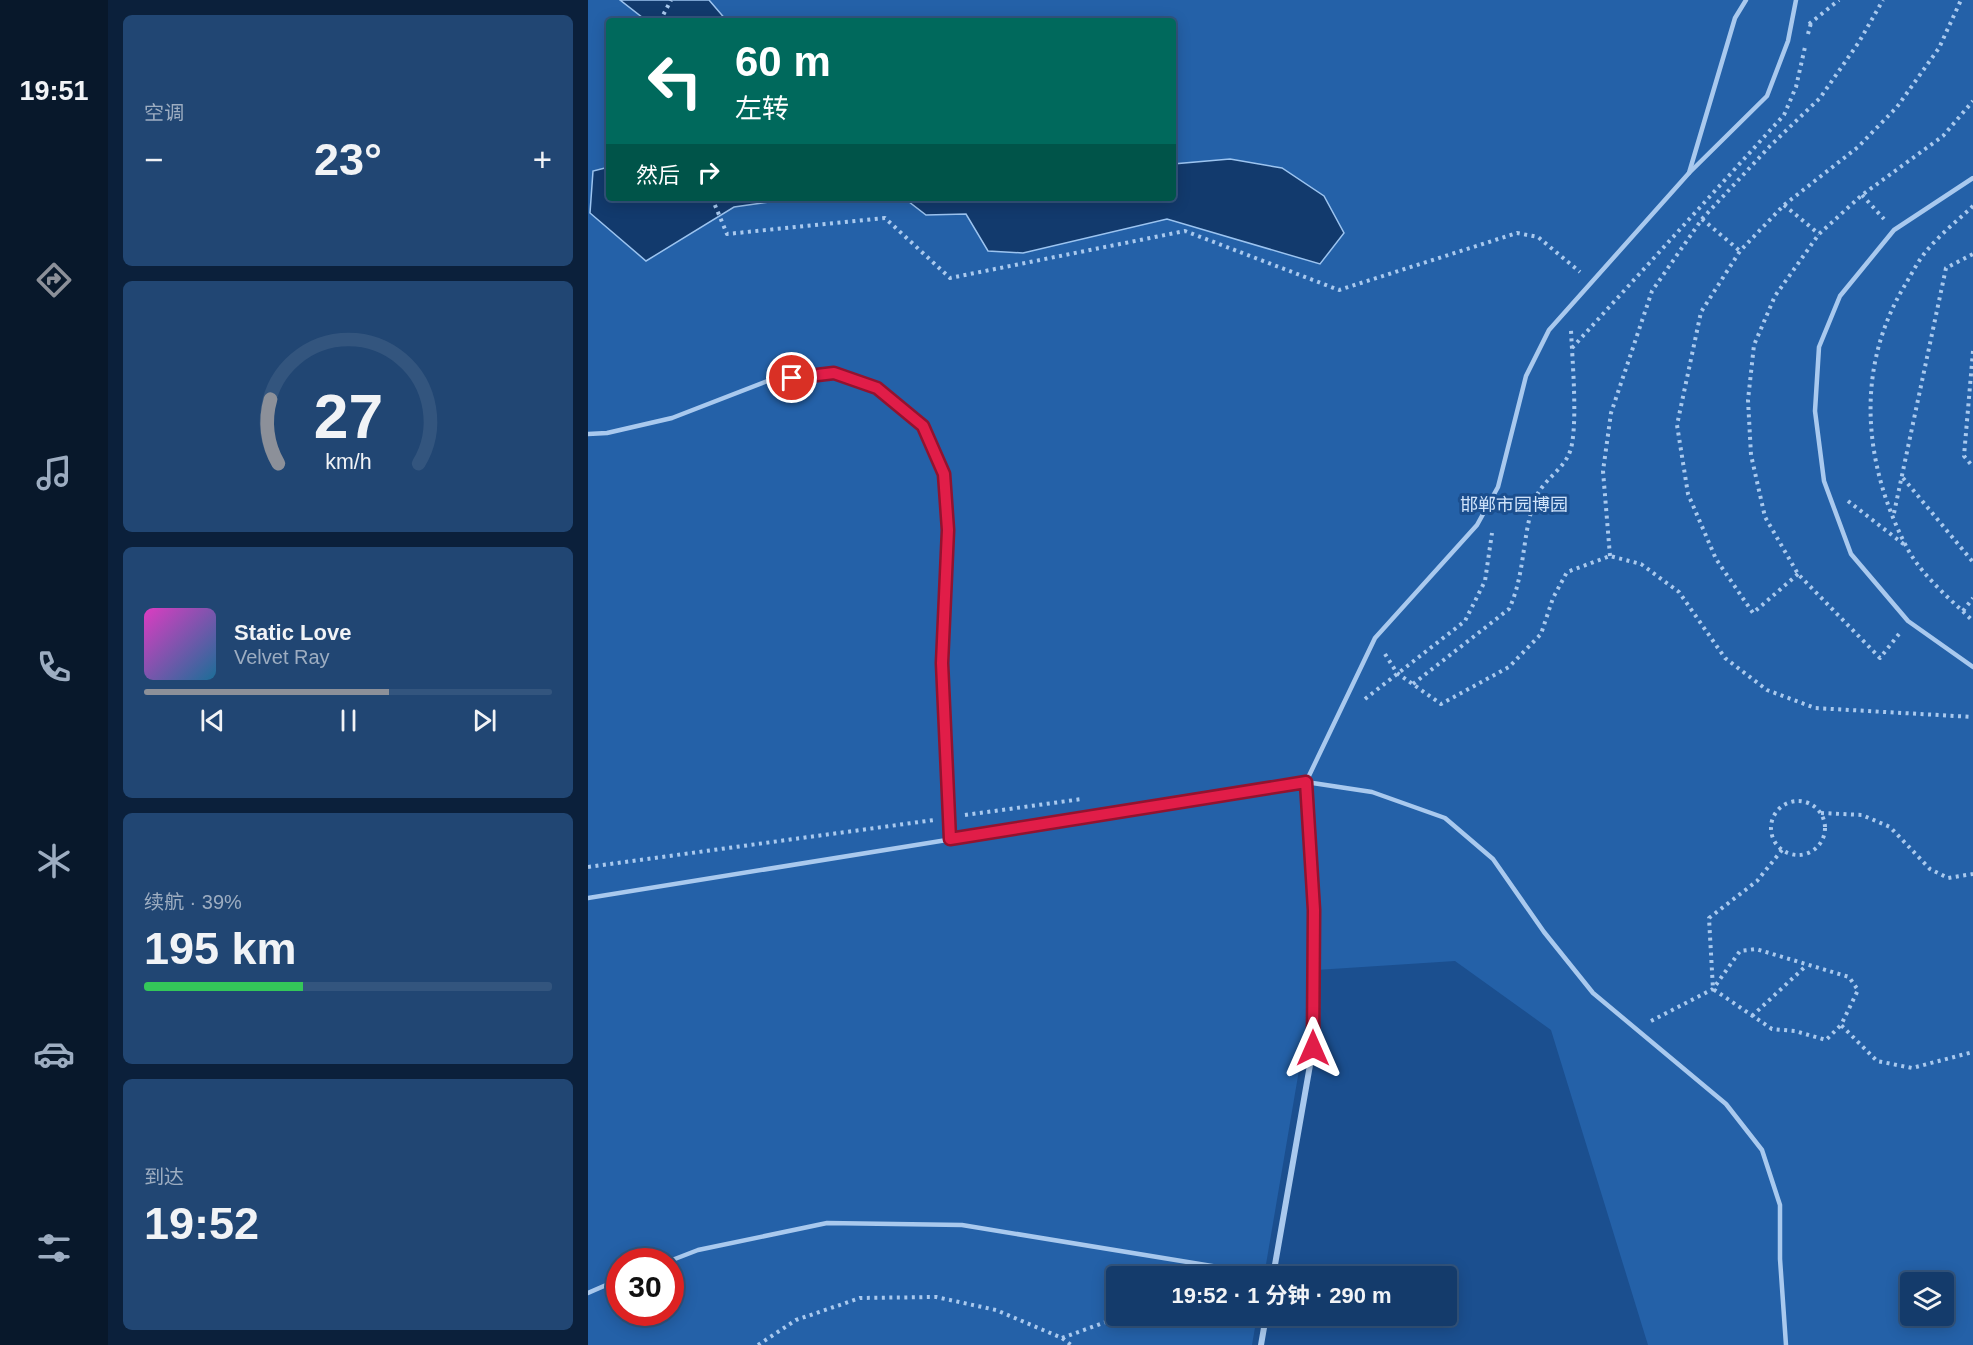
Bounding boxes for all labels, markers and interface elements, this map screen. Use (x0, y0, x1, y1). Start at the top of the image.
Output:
text: 60 m (735, 38, 831, 85)
icon: left (636, 42, 714, 120)
text: 19:51 (19, 76, 89, 106)
text: 左转 (735, 94, 789, 124)
text: 空调 (144, 102, 184, 124)
text: 23° (314, 134, 382, 185)
text: − (144, 141, 163, 178)
text: + (533, 141, 552, 178)
icon: right (692, 156, 725, 189)
text: 然后 (636, 163, 680, 188)
icon: directions (33, 259, 75, 301)
pin (766, 352, 817, 403)
icon: arrive (775, 361, 808, 394)
text: 27 (313, 382, 383, 451)
text: km/h (325, 450, 371, 474)
icon: music (33, 452, 75, 494)
park label: 邯郸市园博园 (1460, 495, 1568, 515)
text: Static Love (234, 620, 351, 645)
icon: phone (33, 646, 75, 688)
text: Velvet Ray (234, 646, 330, 668)
icon: previous (196, 704, 229, 737)
icon: pause (332, 704, 365, 737)
icon: next (468, 704, 501, 737)
icon: climate (33, 840, 75, 882)
text: 续航 · 39% (144, 891, 242, 913)
text: 195 km (144, 923, 297, 974)
position arrow (1281, 1016, 1345, 1080)
icon: car (33, 1033, 75, 1075)
text: 到达 (144, 1166, 184, 1188)
text: 19:52 (144, 1198, 259, 1249)
icon: filters (33, 1227, 75, 1269)
speed limit sign: 30 (606, 1248, 684, 1326)
map controls (1900, 1272, 1954, 1326)
button: layers (1900, 1272, 1954, 1326)
text: 19:52 · 1 分钟 · 290 m (1171, 1283, 1392, 1308)

